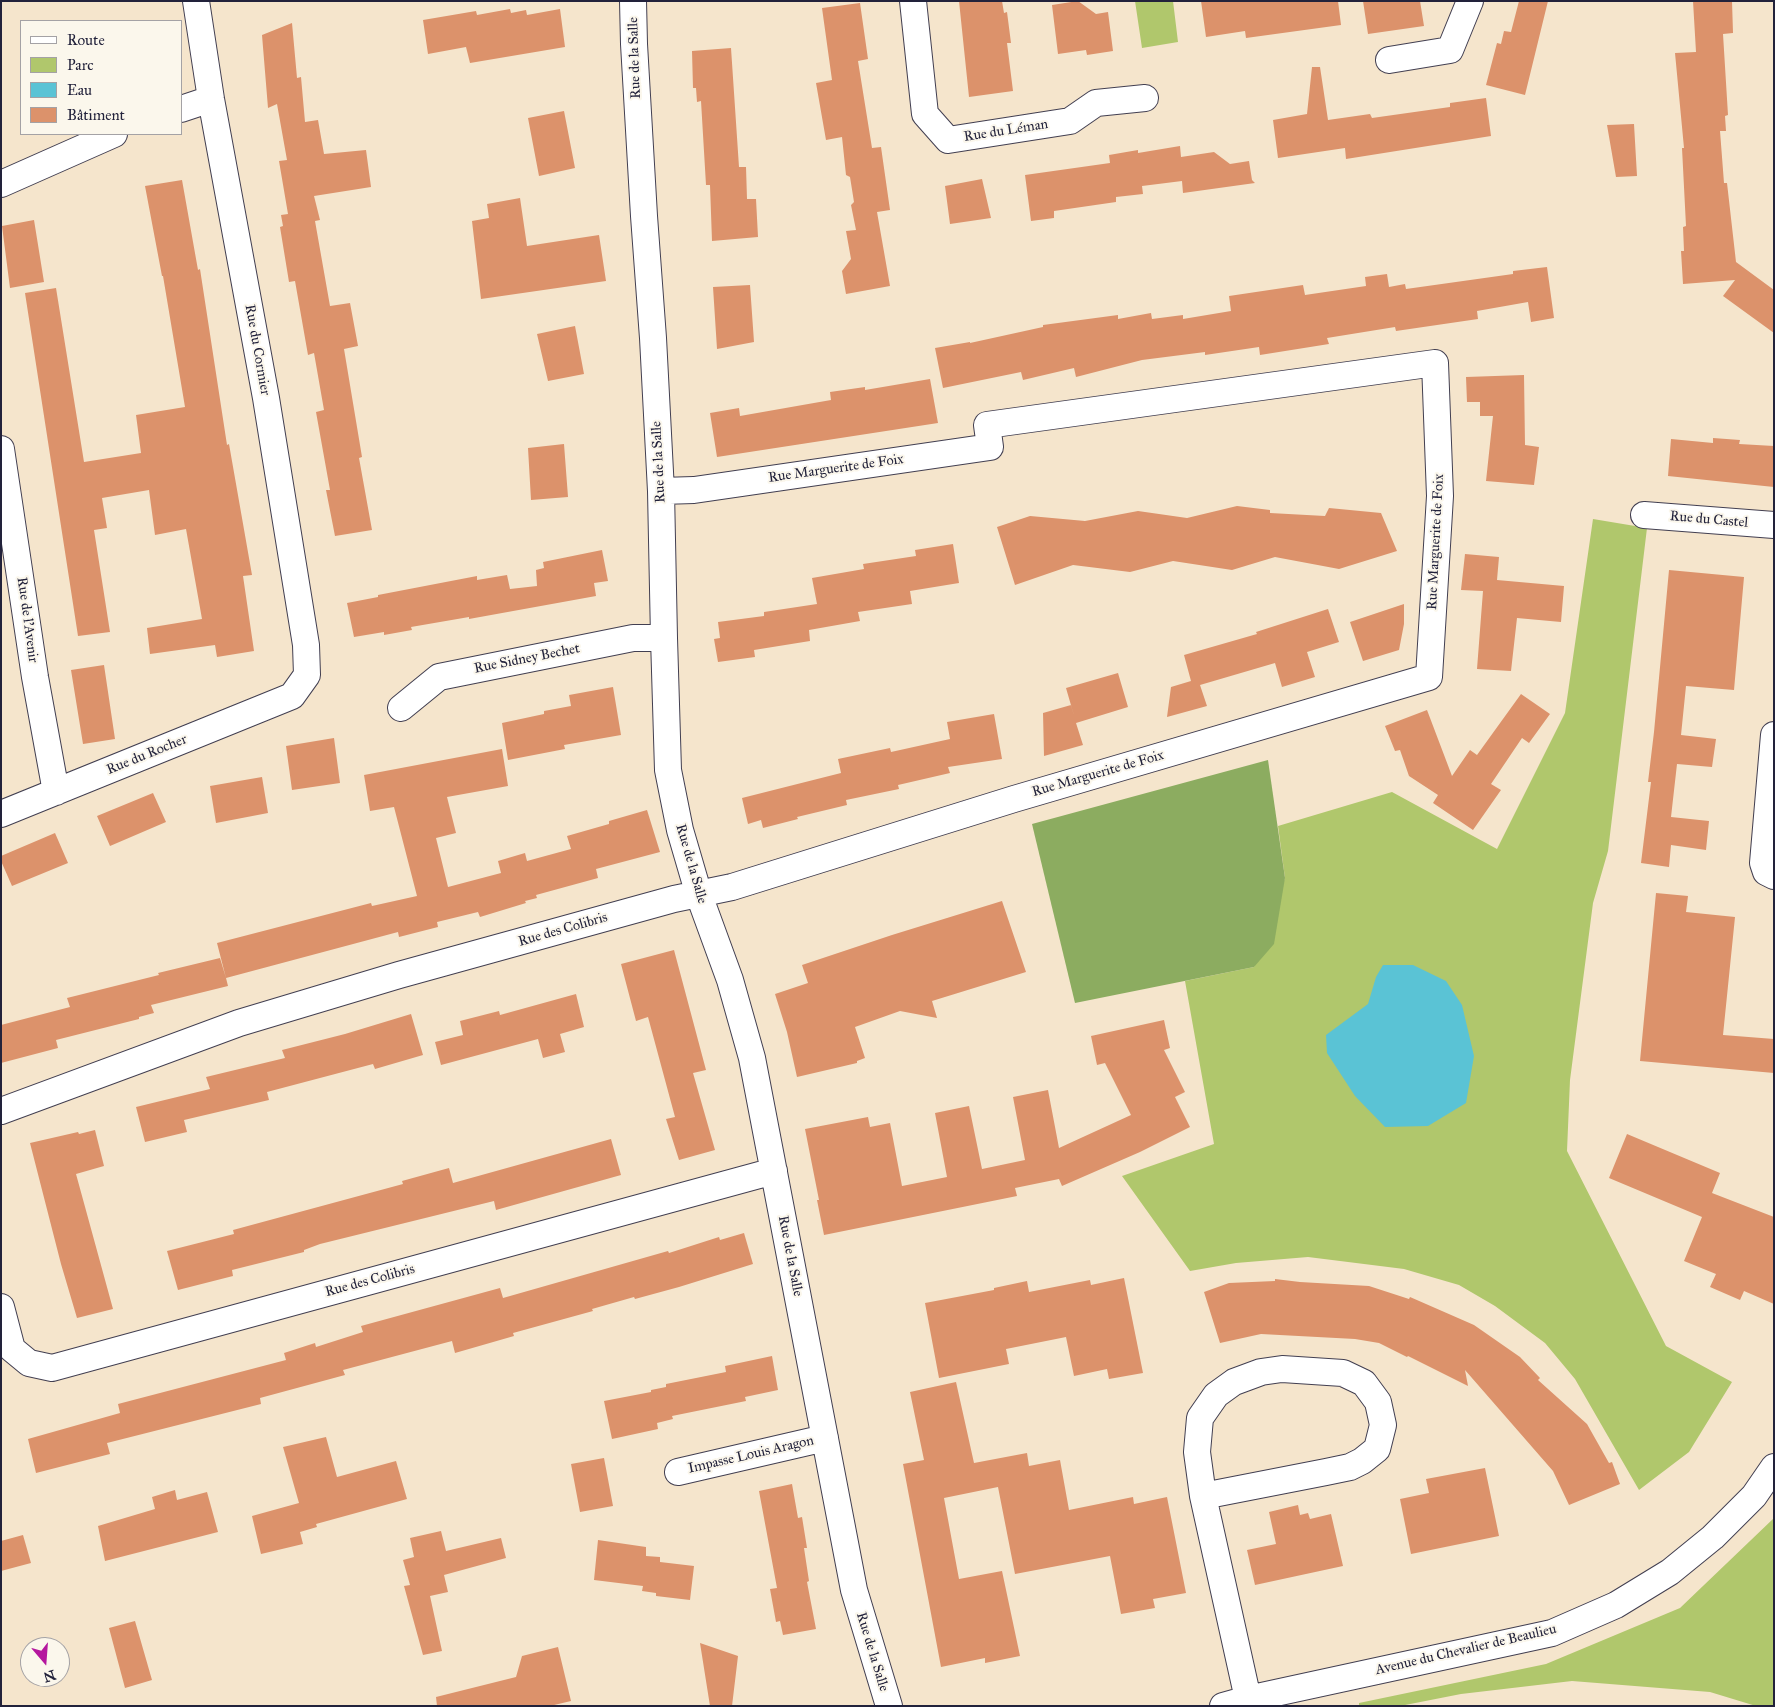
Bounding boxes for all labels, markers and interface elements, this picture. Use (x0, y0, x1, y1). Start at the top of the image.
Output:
street label: Rue de la Salle (625, 17, 645, 99)
legend (20, 20, 182, 135)
text: Route (67, 31, 105, 49)
text: Parc (67, 56, 94, 74)
text: Eau (67, 81, 92, 99)
text: Bâtiment (67, 106, 125, 124)
street label: Rue du Léman (963, 116, 1049, 146)
street label: Rue du Cormier (241, 303, 273, 397)
street label: Rue de la Salle (648, 421, 670, 503)
street label: Rue Marguerite de Foix (767, 451, 905, 487)
street label: Rue Marguerite de Foix (1424, 473, 1448, 611)
street label: Rue du Castel (1669, 508, 1749, 532)
street label: Rue de l'Avenir (13, 576, 41, 664)
street label: Rue Sidney Bechet (473, 641, 581, 677)
street label: Rue du Rocher (104, 731, 190, 779)
street label: Rue Marguerite de Foix (1030, 747, 1166, 801)
street label: Rue de la Salle (672, 822, 710, 906)
street label: Rue des Colibris (516, 909, 610, 951)
street label: Rue de la Salle (774, 1214, 806, 1298)
street label: Rue des Colibris (323, 1261, 417, 1301)
street label: Impasse Louis Aragon (686, 1432, 816, 1478)
street label: Rue de la Salle (852, 1610, 892, 1694)
street label: Avenue du Chevalier de Beaulieu (1374, 1621, 1558, 1679)
north arrow (20, 1637, 70, 1687)
text: N (41, 1666, 58, 1686)

